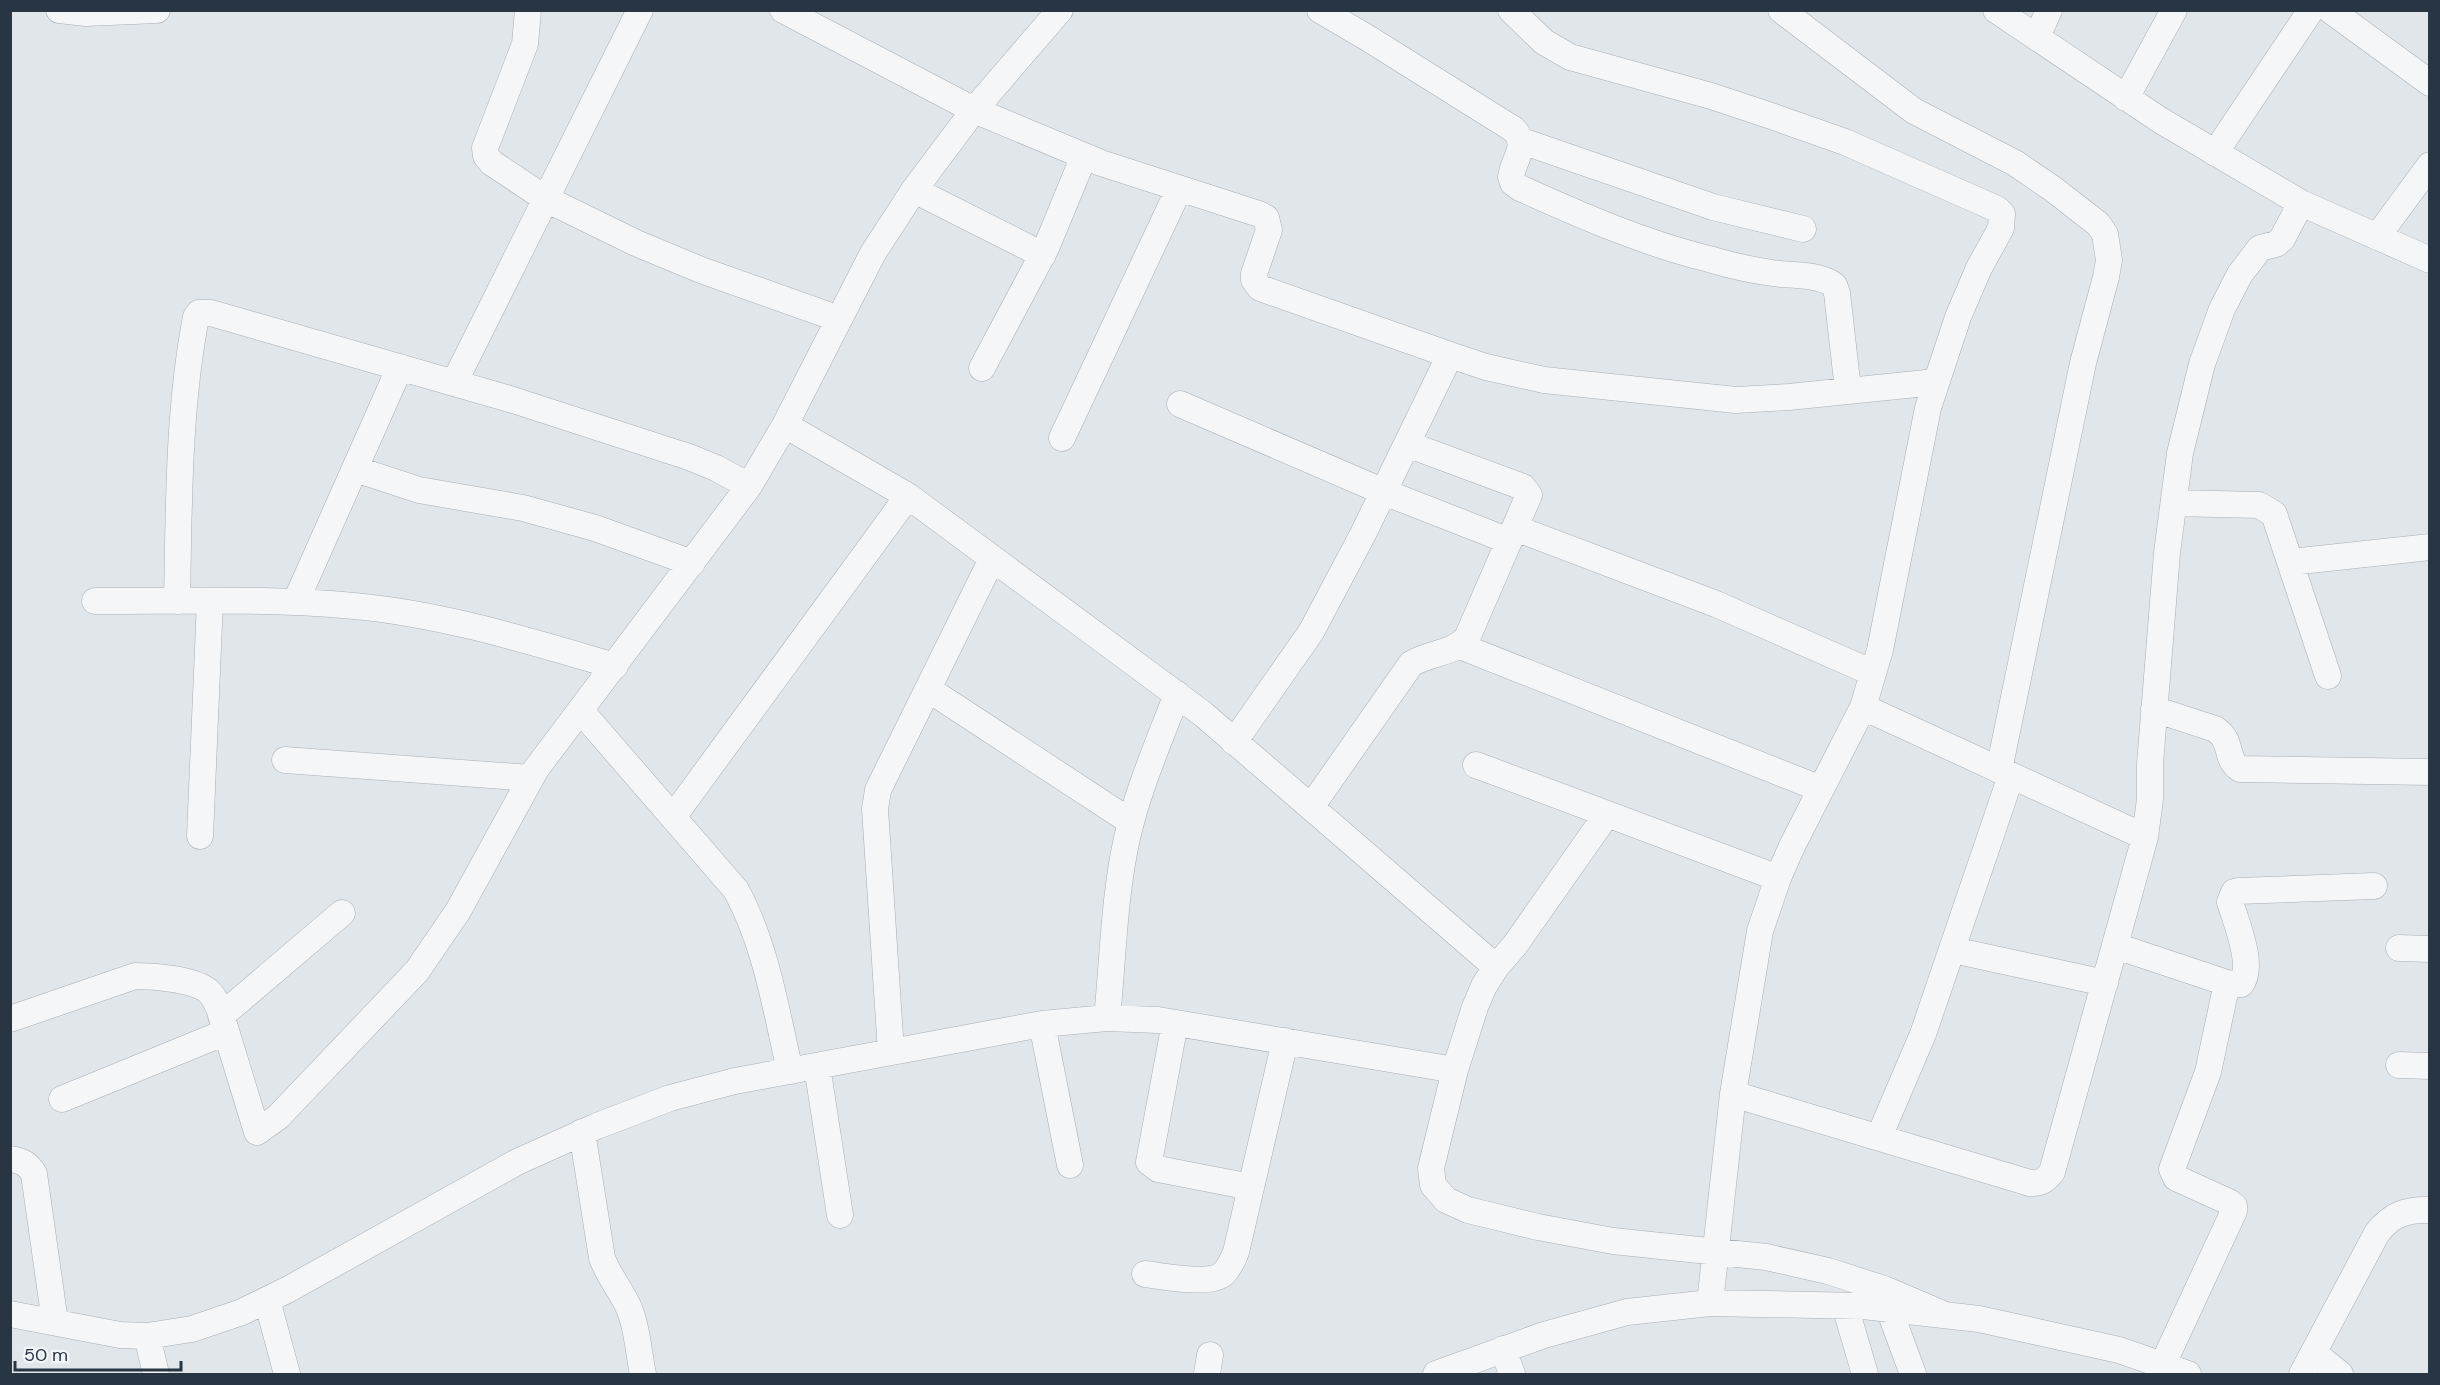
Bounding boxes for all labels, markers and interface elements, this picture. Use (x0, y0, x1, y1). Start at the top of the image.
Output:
scale bar (15, 1334, 182, 1372)
text: 50 m (24, 1343, 68, 1367)

